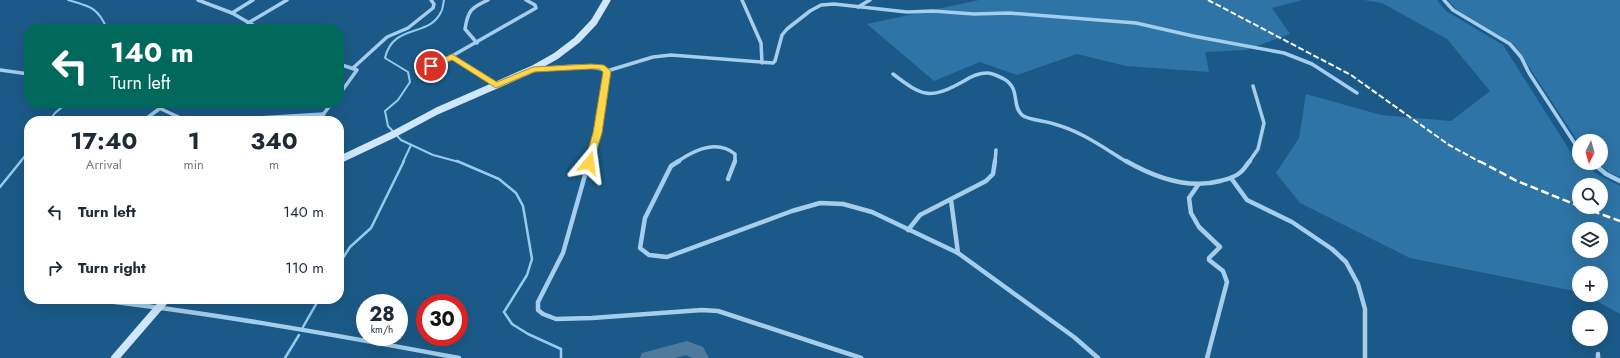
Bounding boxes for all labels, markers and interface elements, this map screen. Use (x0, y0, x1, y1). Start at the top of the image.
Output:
text: 140 m (110, 32, 194, 73)
icon: left (44, 40, 96, 92)
pin (414, 49, 448, 83)
icon: arrive (420, 55, 442, 77)
text: Turn left (110, 70, 170, 96)
text: 17:40 (70, 123, 137, 158)
text: 1 (188, 123, 200, 158)
text: 340 (250, 123, 298, 158)
north arrow (1572, 134, 1608, 170)
map controls (1572, 134, 1608, 346)
position arrow (568, 142, 610, 184)
text: Arrival (86, 155, 122, 174)
text: min (184, 155, 204, 174)
text: m (269, 155, 279, 174)
button: search (1572, 178, 1608, 214)
icon: left (44, 201, 66, 223)
text: Turn left (78, 201, 136, 223)
text: 140 m (283, 201, 324, 223)
button: layers (1572, 222, 1608, 258)
icon: right (44, 257, 66, 279)
text: Turn right (78, 257, 146, 279)
text: 110 m (285, 257, 324, 279)
button: + (1572, 266, 1608, 302)
speed limit sign: 30 (416, 294, 468, 346)
text: 28 (369, 300, 395, 329)
button: − (1572, 310, 1608, 346)
text: km/h (371, 322, 393, 337)

